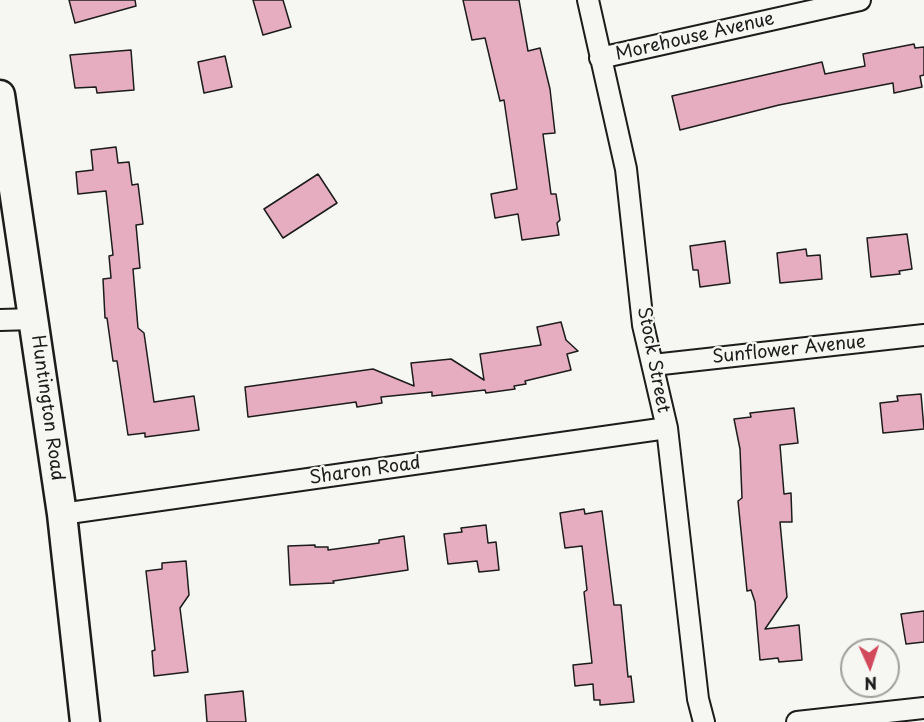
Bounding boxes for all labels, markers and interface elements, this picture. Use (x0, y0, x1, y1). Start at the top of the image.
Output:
street label: Morehouse Avenue (614, 8, 776, 66)
street label: Stock Street (632, 305, 674, 415)
street label: Sunflower Avenue (711, 331, 867, 369)
street label: Huntington Road (26, 334, 68, 482)
street label: Sharon Road (308, 453, 422, 489)
north arrow (840, 638, 900, 698)
text: N (864, 672, 878, 696)

